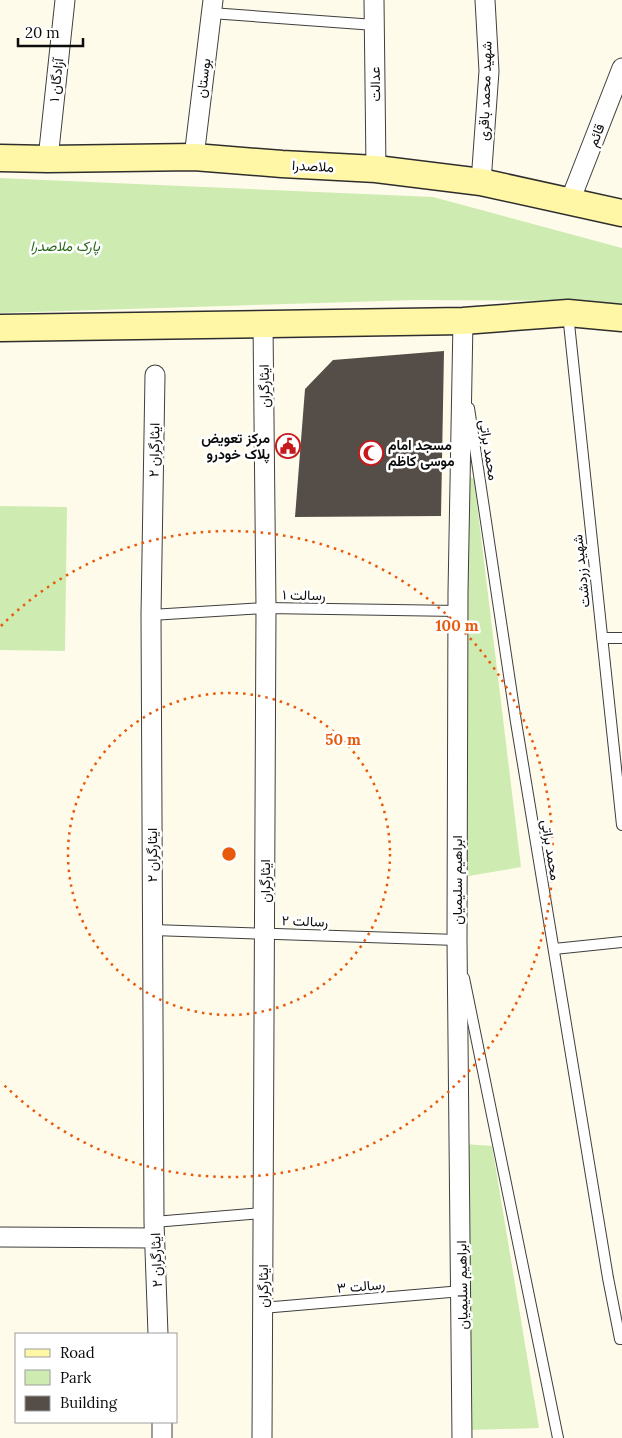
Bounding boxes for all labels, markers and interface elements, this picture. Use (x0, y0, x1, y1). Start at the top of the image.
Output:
scale bar (18, 15, 82, 47)
text: 20 m (25, 23, 60, 42)
street label: شهید محمد باقری (474, 41, 496, 141)
street label: آزادگان ۱ (45, 55, 67, 103)
street label: بوستان (192, 57, 214, 99)
street label: عدالت (366, 66, 384, 102)
street label: قائم (583, 121, 609, 149)
street label: ملاصدرا (291, 156, 335, 176)
park label: پارک ملاصدرا (30, 237, 100, 256)
street label: ایثارگران (255, 364, 273, 408)
street label: محمد براتی (475, 418, 503, 482)
street label: ایثارگران ۲ (145, 423, 163, 477)
place label: مرکز تعویض پلاک خودرو (201, 429, 270, 464)
public building icon: مرکز تعویض پلاک خودرو (275, 433, 301, 459)
place label: مسجد امام موسی کاظم (388, 436, 455, 470)
mosque icon: مسجد امام موسی کاظم (358, 440, 384, 466)
street label: شهید زردشت (568, 534, 594, 608)
street label: رسالت ۱ (282, 586, 326, 604)
text: 100 m (436, 616, 479, 635)
text: 50 m (325, 730, 361, 749)
street label: محمد براتی (537, 818, 565, 882)
street label: ایثارگران ۲ (143, 828, 161, 882)
street label: ابراهیم سلیمیان (448, 835, 466, 925)
centre of rings (220, 845, 238, 863)
street label: ایثارگران (256, 859, 274, 903)
street label: رسالت ۲ (281, 911, 329, 931)
street label: ایثارگران ۲ (146, 1232, 166, 1288)
street label: ابراهیم سلیمیان (452, 1240, 472, 1330)
street label: ایثارگران (254, 1264, 272, 1308)
street label: رسالت ۳ (336, 1275, 386, 1297)
legend (15, 1333, 178, 1423)
text: Road (60, 1343, 95, 1362)
text: Park (60, 1368, 91, 1387)
text: Building (60, 1393, 118, 1412)

